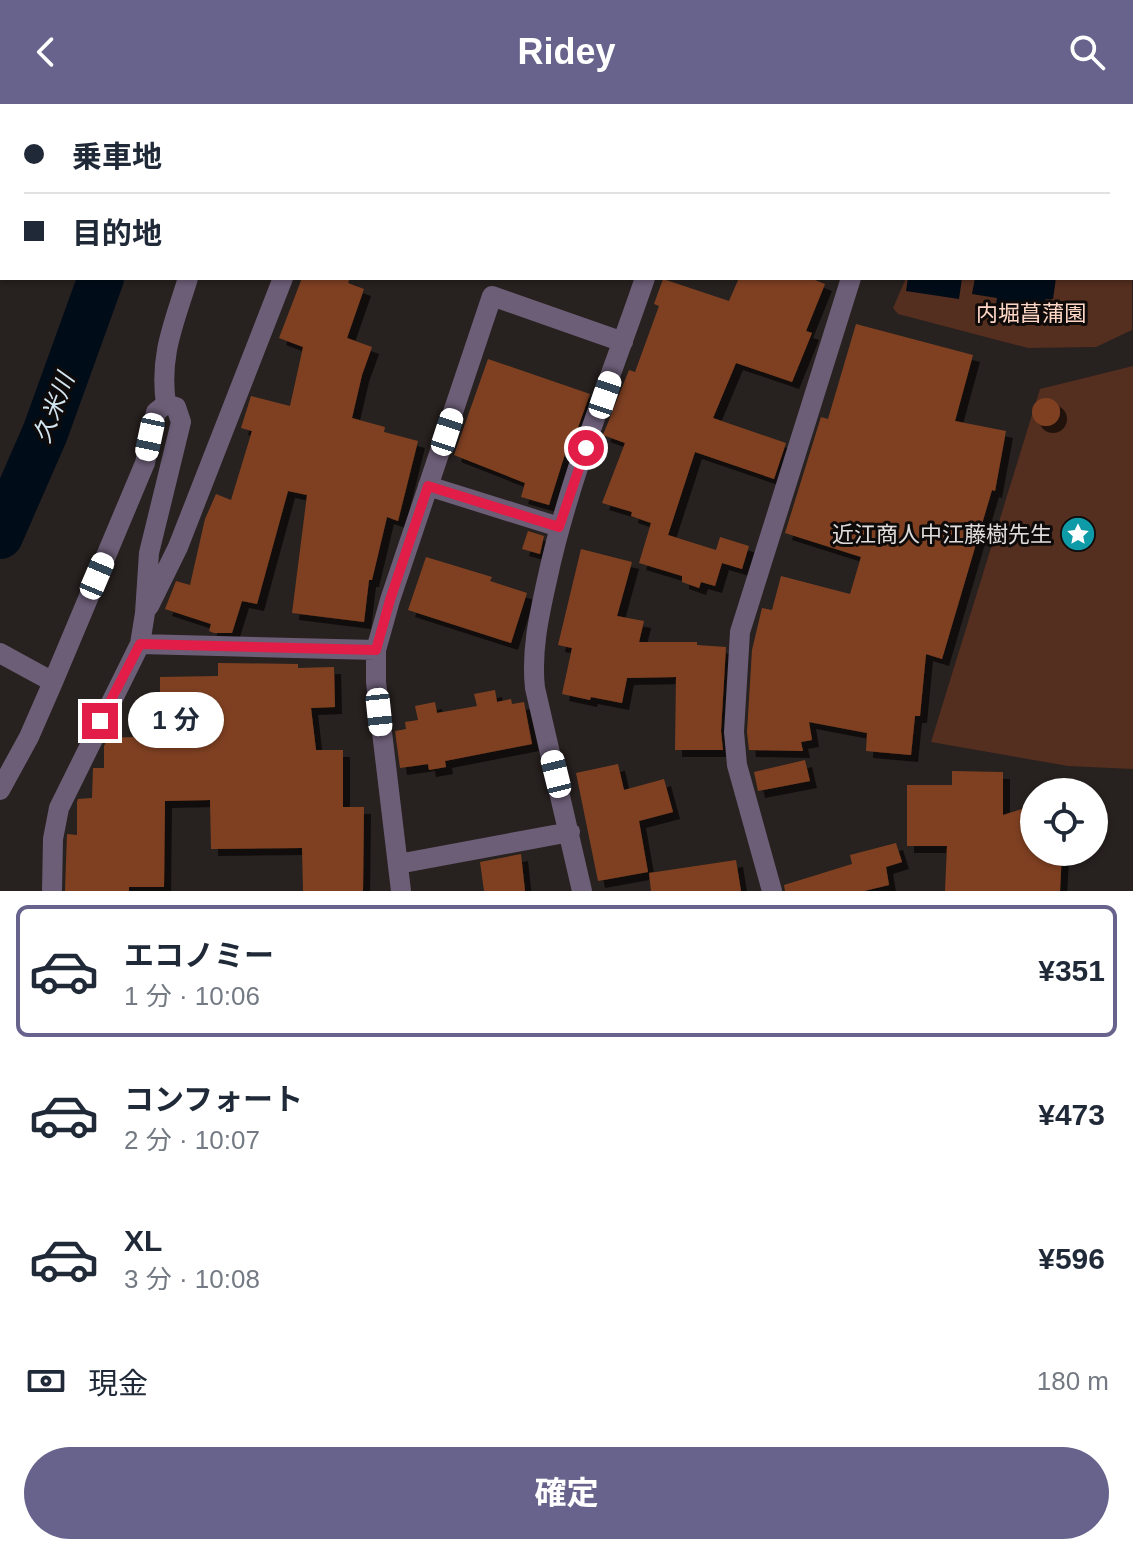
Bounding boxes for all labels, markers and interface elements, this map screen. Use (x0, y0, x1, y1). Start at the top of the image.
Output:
icon: back (24, 30, 68, 74)
icon: search (1065, 30, 1109, 74)
text: Ridey (517, 31, 616, 72)
text: 乗車地 (72, 140, 162, 173)
text: 目的地 (72, 217, 162, 250)
park label: 内堀菖蒲園 (976, 301, 1086, 326)
water label: 久米川 (28, 367, 80, 446)
car (586, 368, 624, 422)
car (428, 405, 466, 459)
car (133, 411, 167, 463)
route start (568, 430, 604, 466)
place icon: 近江商人中江藤樹先生 (1059, 515, 1097, 553)
place label: 近江商人中江藤樹先生 (832, 522, 1052, 547)
car (77, 549, 117, 603)
car (365, 687, 393, 737)
callout: 1 分 (128, 693, 224, 749)
route end (82, 703, 118, 739)
text: 1 分 (152, 705, 200, 735)
car (539, 748, 573, 800)
map controls (1020, 778, 1108, 866)
button: locate (1020, 778, 1108, 866)
icon: car (28, 935, 100, 1007)
text: エコノミー (124, 939, 274, 972)
text: ¥351 (1038, 954, 1105, 987)
text: 1 分 · 10:06 (124, 981, 260, 1011)
icon: car (28, 1079, 100, 1151)
text: コンフォート (124, 1083, 303, 1116)
text: ¥473 (1038, 1098, 1105, 1131)
text: 2 分 · 10:07 (124, 1125, 260, 1155)
icon: car (28, 1223, 100, 1295)
text: XL (124, 1224, 162, 1257)
text: ¥596 (1038, 1242, 1105, 1275)
text: 3 分 · 10:08 (124, 1264, 260, 1294)
icon: cash (24, 1359, 68, 1403)
text: 180 m (1037, 1366, 1109, 1396)
text: 現金 (88, 1367, 148, 1400)
button: 確定 (24, 1447, 1109, 1539)

